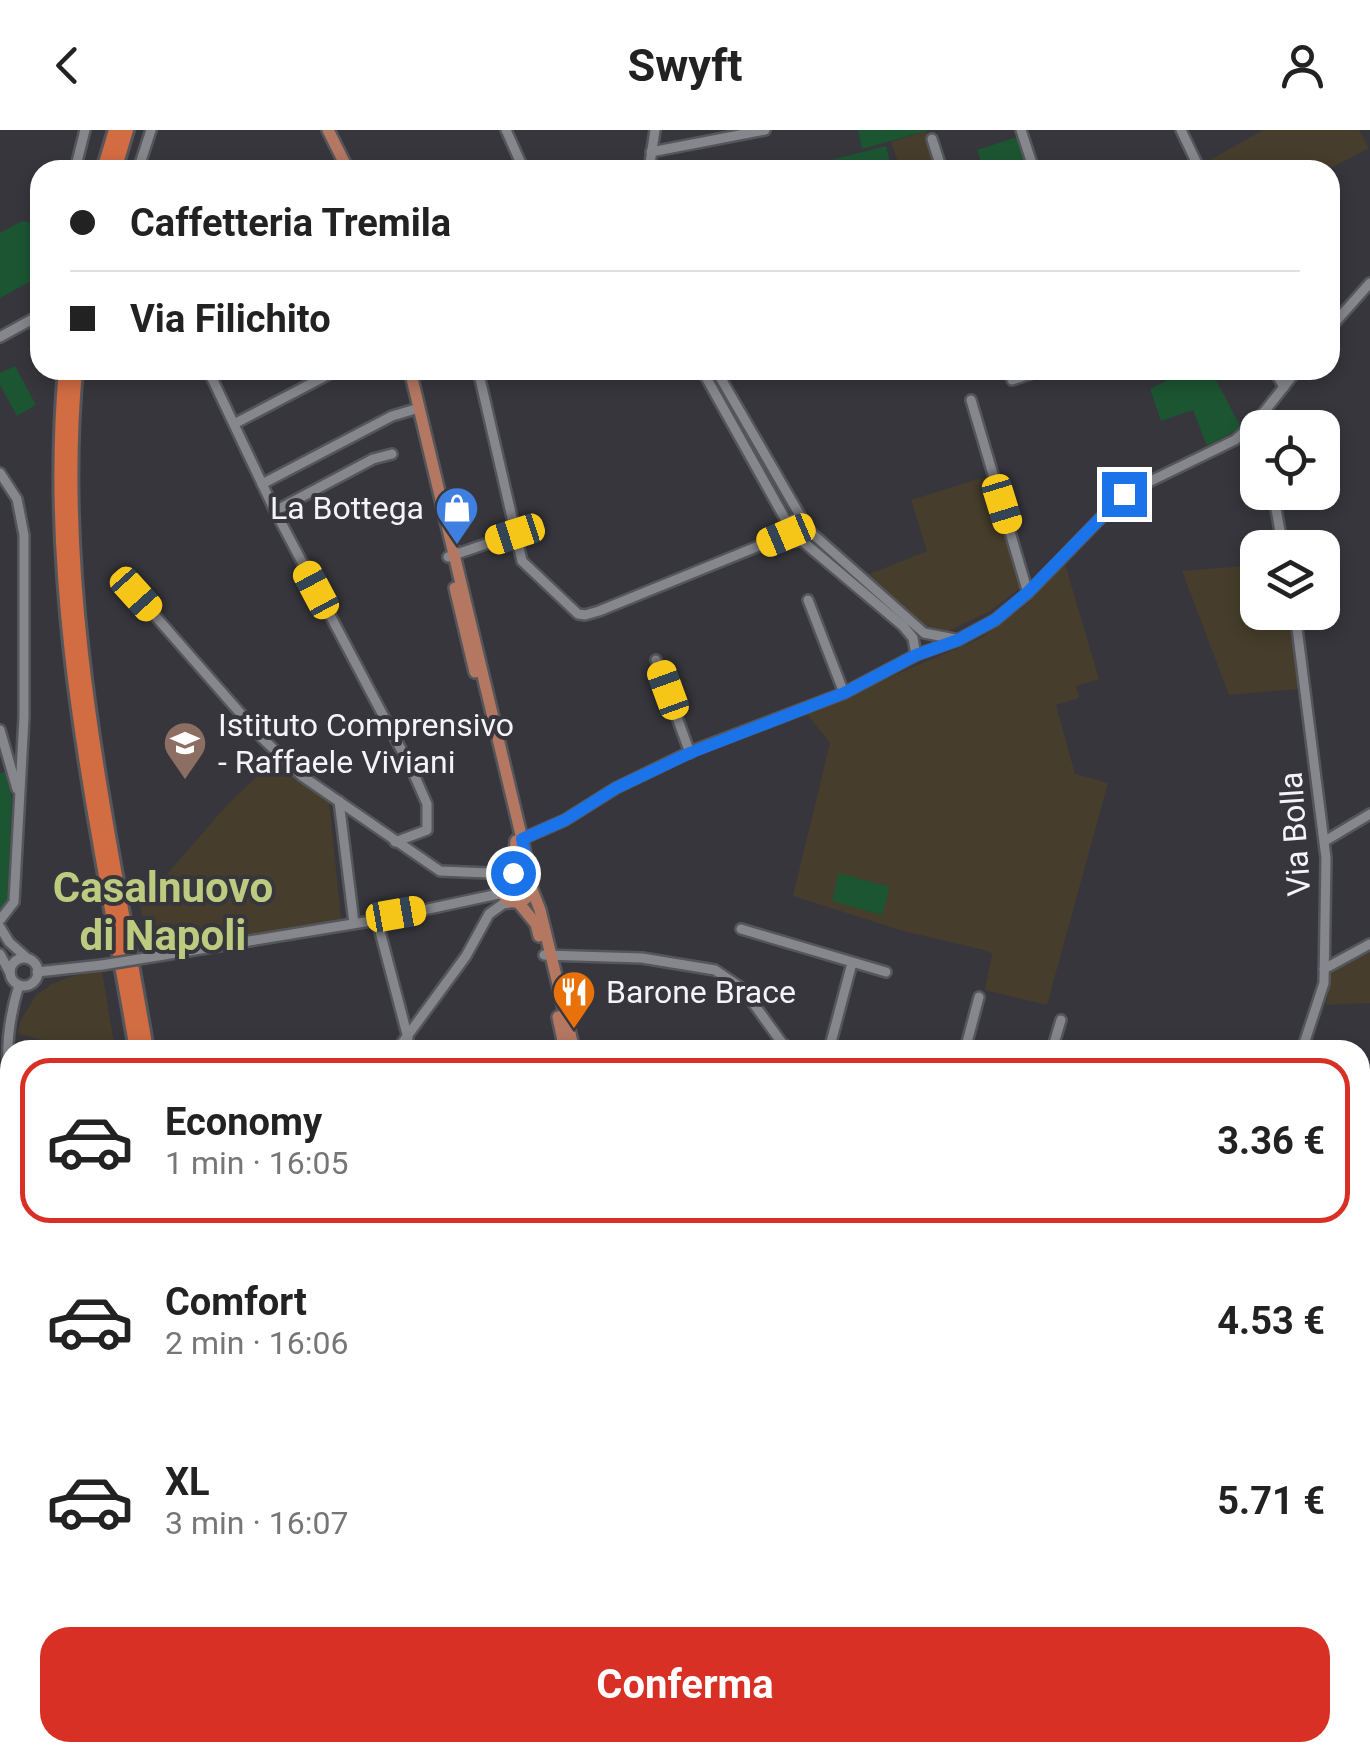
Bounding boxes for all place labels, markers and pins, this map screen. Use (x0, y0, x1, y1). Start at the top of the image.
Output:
shop icon: La Bottega (434, 485, 480, 546)
place label: La Bottega (270, 489, 424, 527)
place label: Istituto Comprensivo - Raffaele Viviani (218, 706, 514, 781)
school or university icon: Istituto Comprensivo - Raffaele Viviani (162, 720, 208, 781)
restaurant icon: Barone Brace (551, 969, 597, 1030)
place label: Barone Brace (606, 973, 796, 1011)

